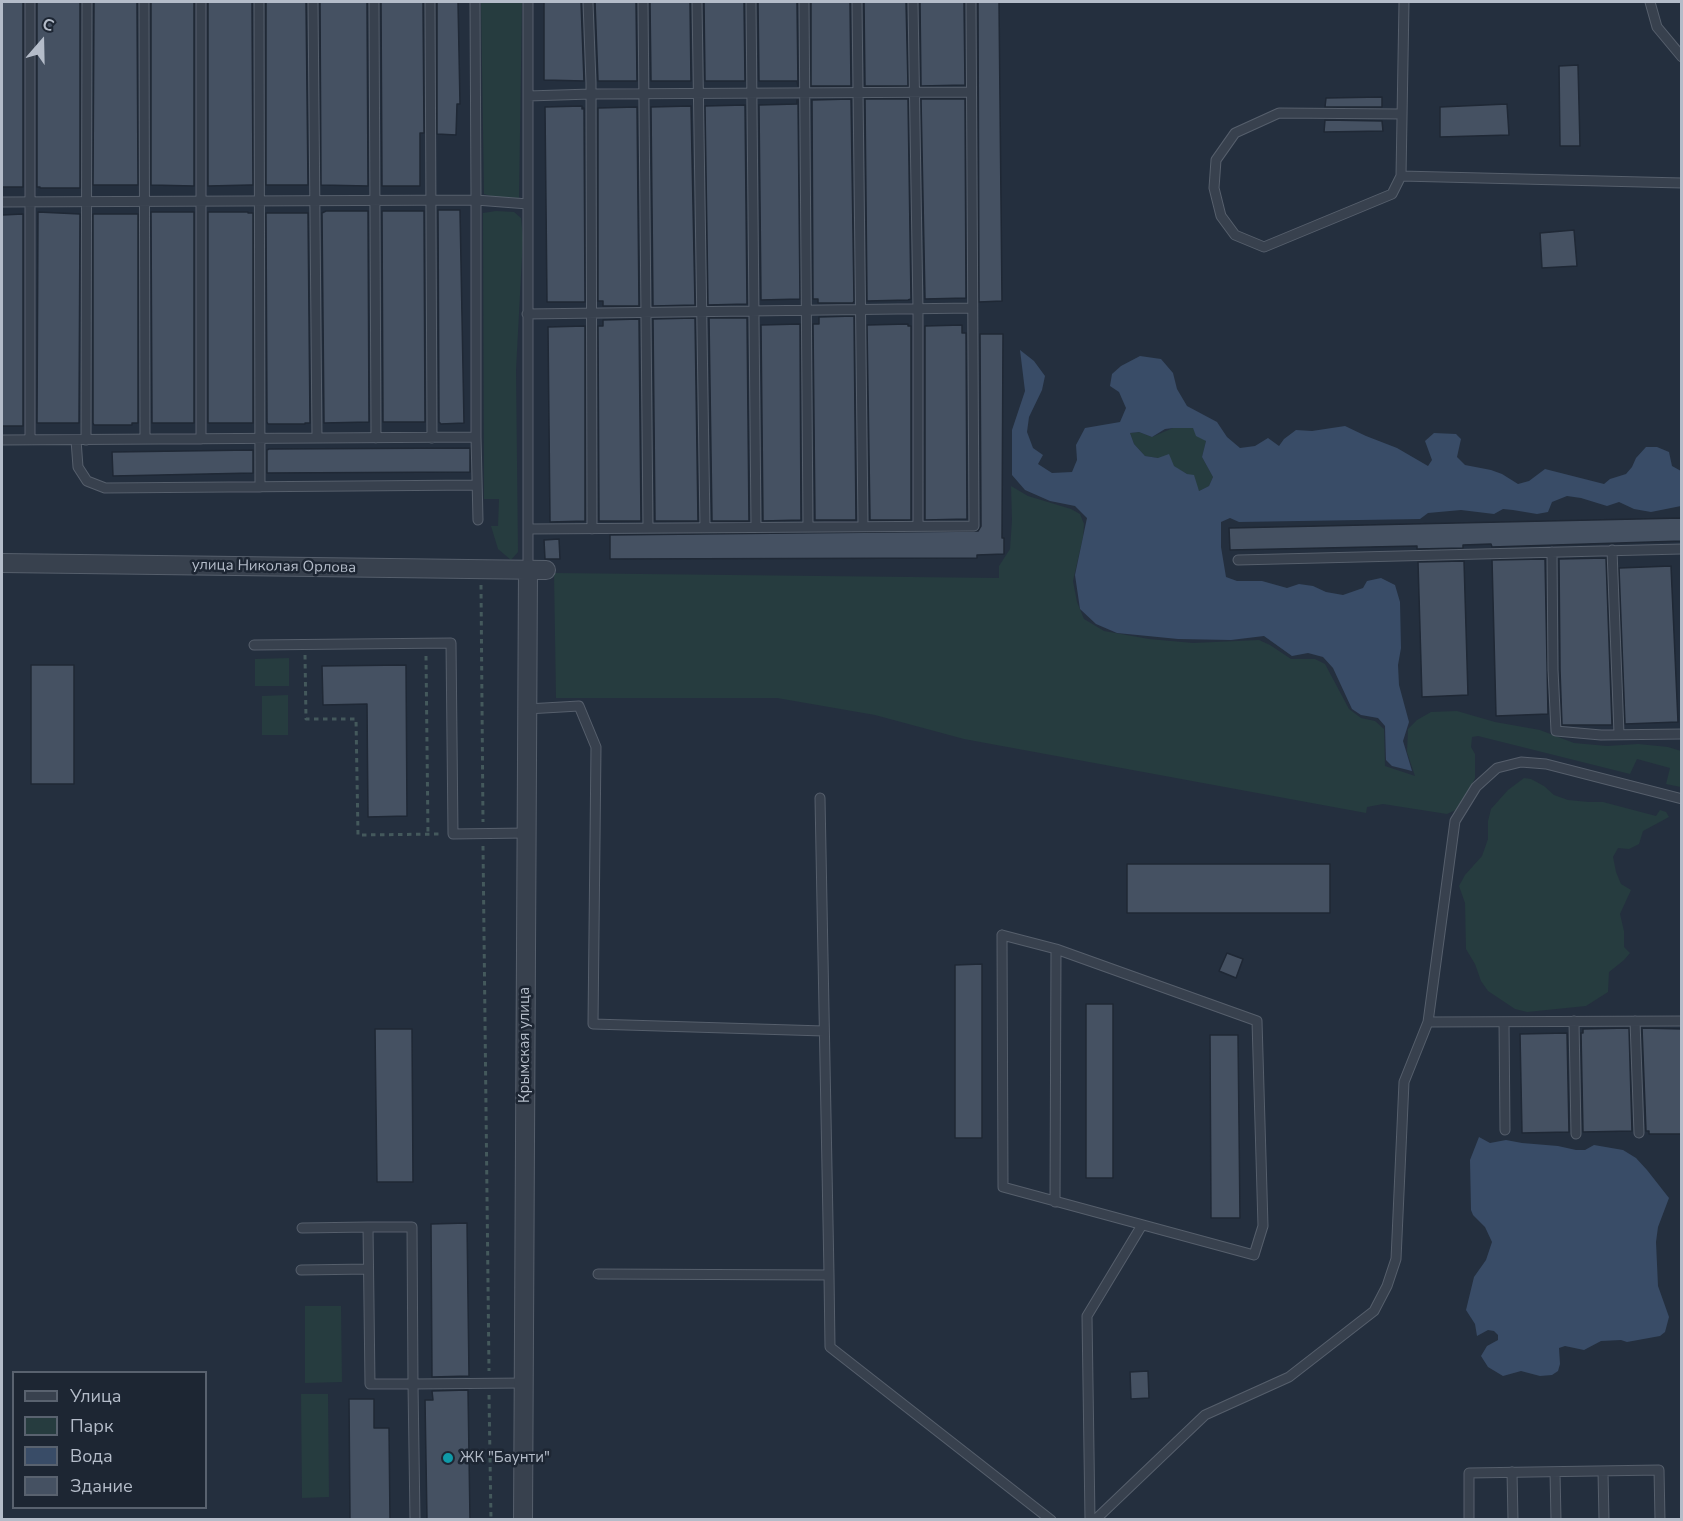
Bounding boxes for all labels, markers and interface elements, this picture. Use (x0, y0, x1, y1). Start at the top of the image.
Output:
north arrow (12, 12, 72, 72)
text: С (39, 13, 57, 37)
street label: улица Николая Орлова (192, 557, 356, 577)
street label: Крымская улица (516, 987, 534, 1103)
legend (12, 1371, 207, 1509)
text: Улица (70, 1384, 121, 1408)
text: Парк (70, 1414, 113, 1438)
text: Вода (70, 1444, 113, 1468)
place label: ЖК "Баунти" (460, 1449, 550, 1467)
marker: ЖК "Баунти" (441, 1451, 455, 1465)
text: Здание (70, 1474, 133, 1498)

